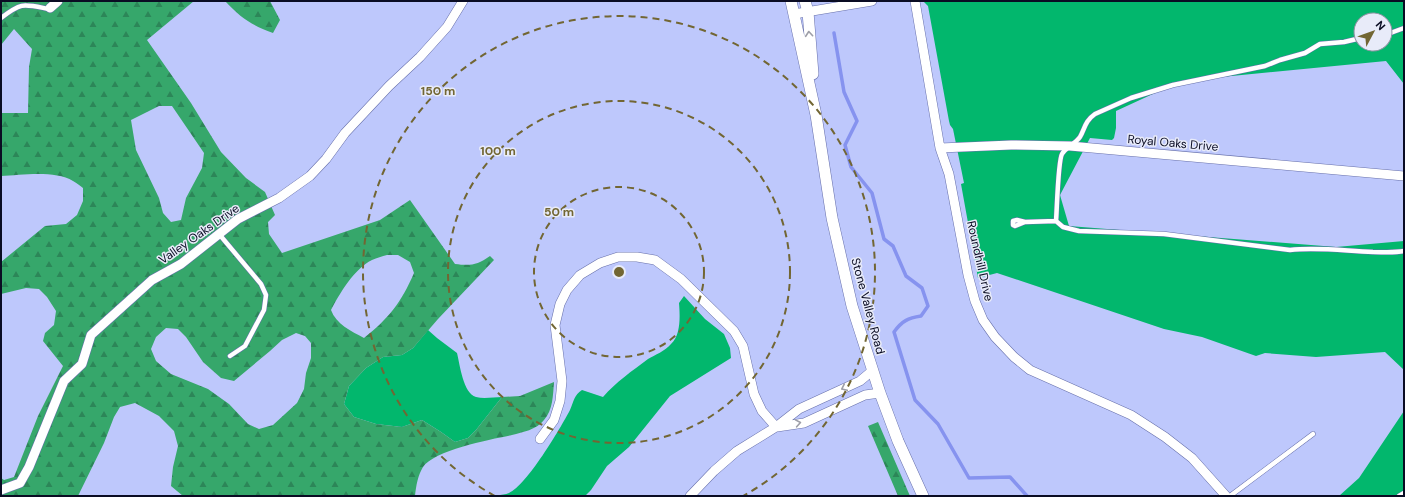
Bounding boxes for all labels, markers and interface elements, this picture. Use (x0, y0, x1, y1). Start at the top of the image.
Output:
north arrow (1353, 12, 1393, 52)
text: N (1373, 18, 1388, 33)
one-way arrow (805, 31, 814, 37)
text: 150 m (421, 83, 455, 99)
street label: Royal Oaks Drive (1127, 131, 1219, 155)
text: 100 m (480, 143, 516, 159)
street label: Valley Oaks Drive (156, 200, 243, 268)
text: 50 m (544, 204, 574, 220)
street label: Roundhill Drive (963, 219, 997, 303)
street label: Stone Valley Road (847, 256, 889, 356)
centre of rings (612, 265, 626, 279)
one-way arrow (840, 383, 848, 391)
one-way arrow (795, 420, 802, 428)

